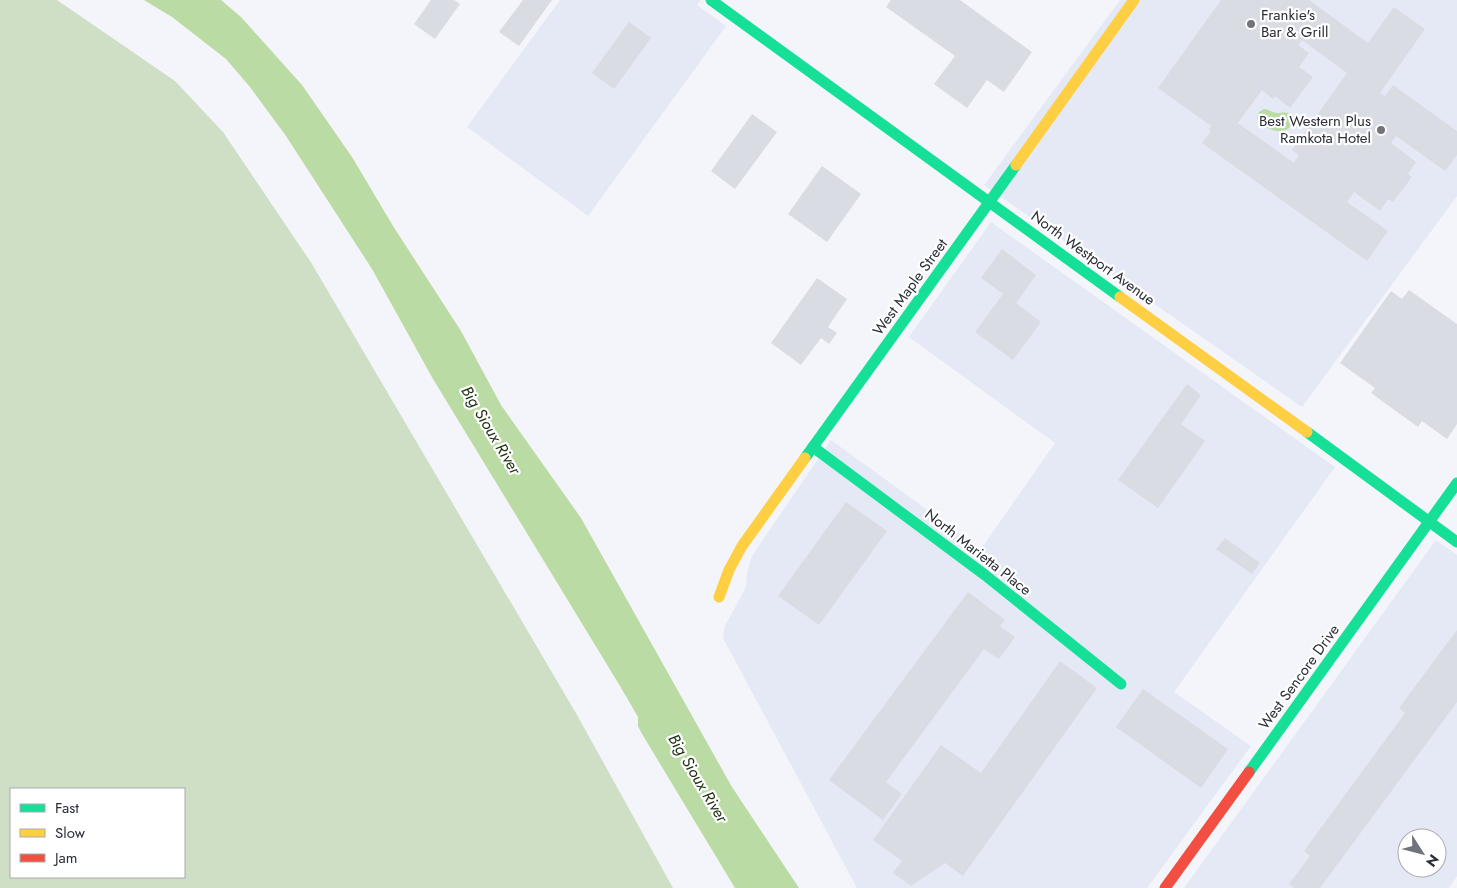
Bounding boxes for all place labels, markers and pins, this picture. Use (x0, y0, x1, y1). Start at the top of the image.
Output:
place label: Frankie's Bar & Grill (1261, 4, 1328, 43)
marker: Frankie's Bar & Grill (1245, 18, 1257, 30)
place label: Best Western Plus Ramkota Hotel (1259, 110, 1371, 149)
marker: Best Western Plus Ramkota Hotel (1375, 124, 1387, 136)

